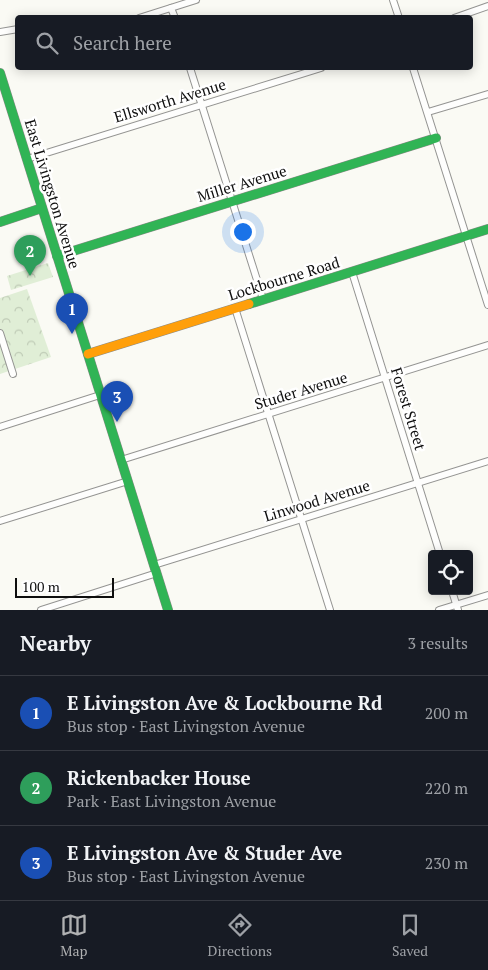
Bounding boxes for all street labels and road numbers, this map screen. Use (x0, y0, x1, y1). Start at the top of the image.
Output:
street label: Ellsworth Avenue (111, 74, 228, 127)
street label: East Livingston Avenue (21, 116, 85, 271)
street label: Miller Avenue (195, 160, 289, 206)
street label: Lockbourne Road (225, 252, 342, 305)
street label: Forest Street (387, 365, 431, 453)
street label: Studer Avenue (252, 366, 350, 414)
street label: Linwood Avenue (261, 474, 372, 526)

